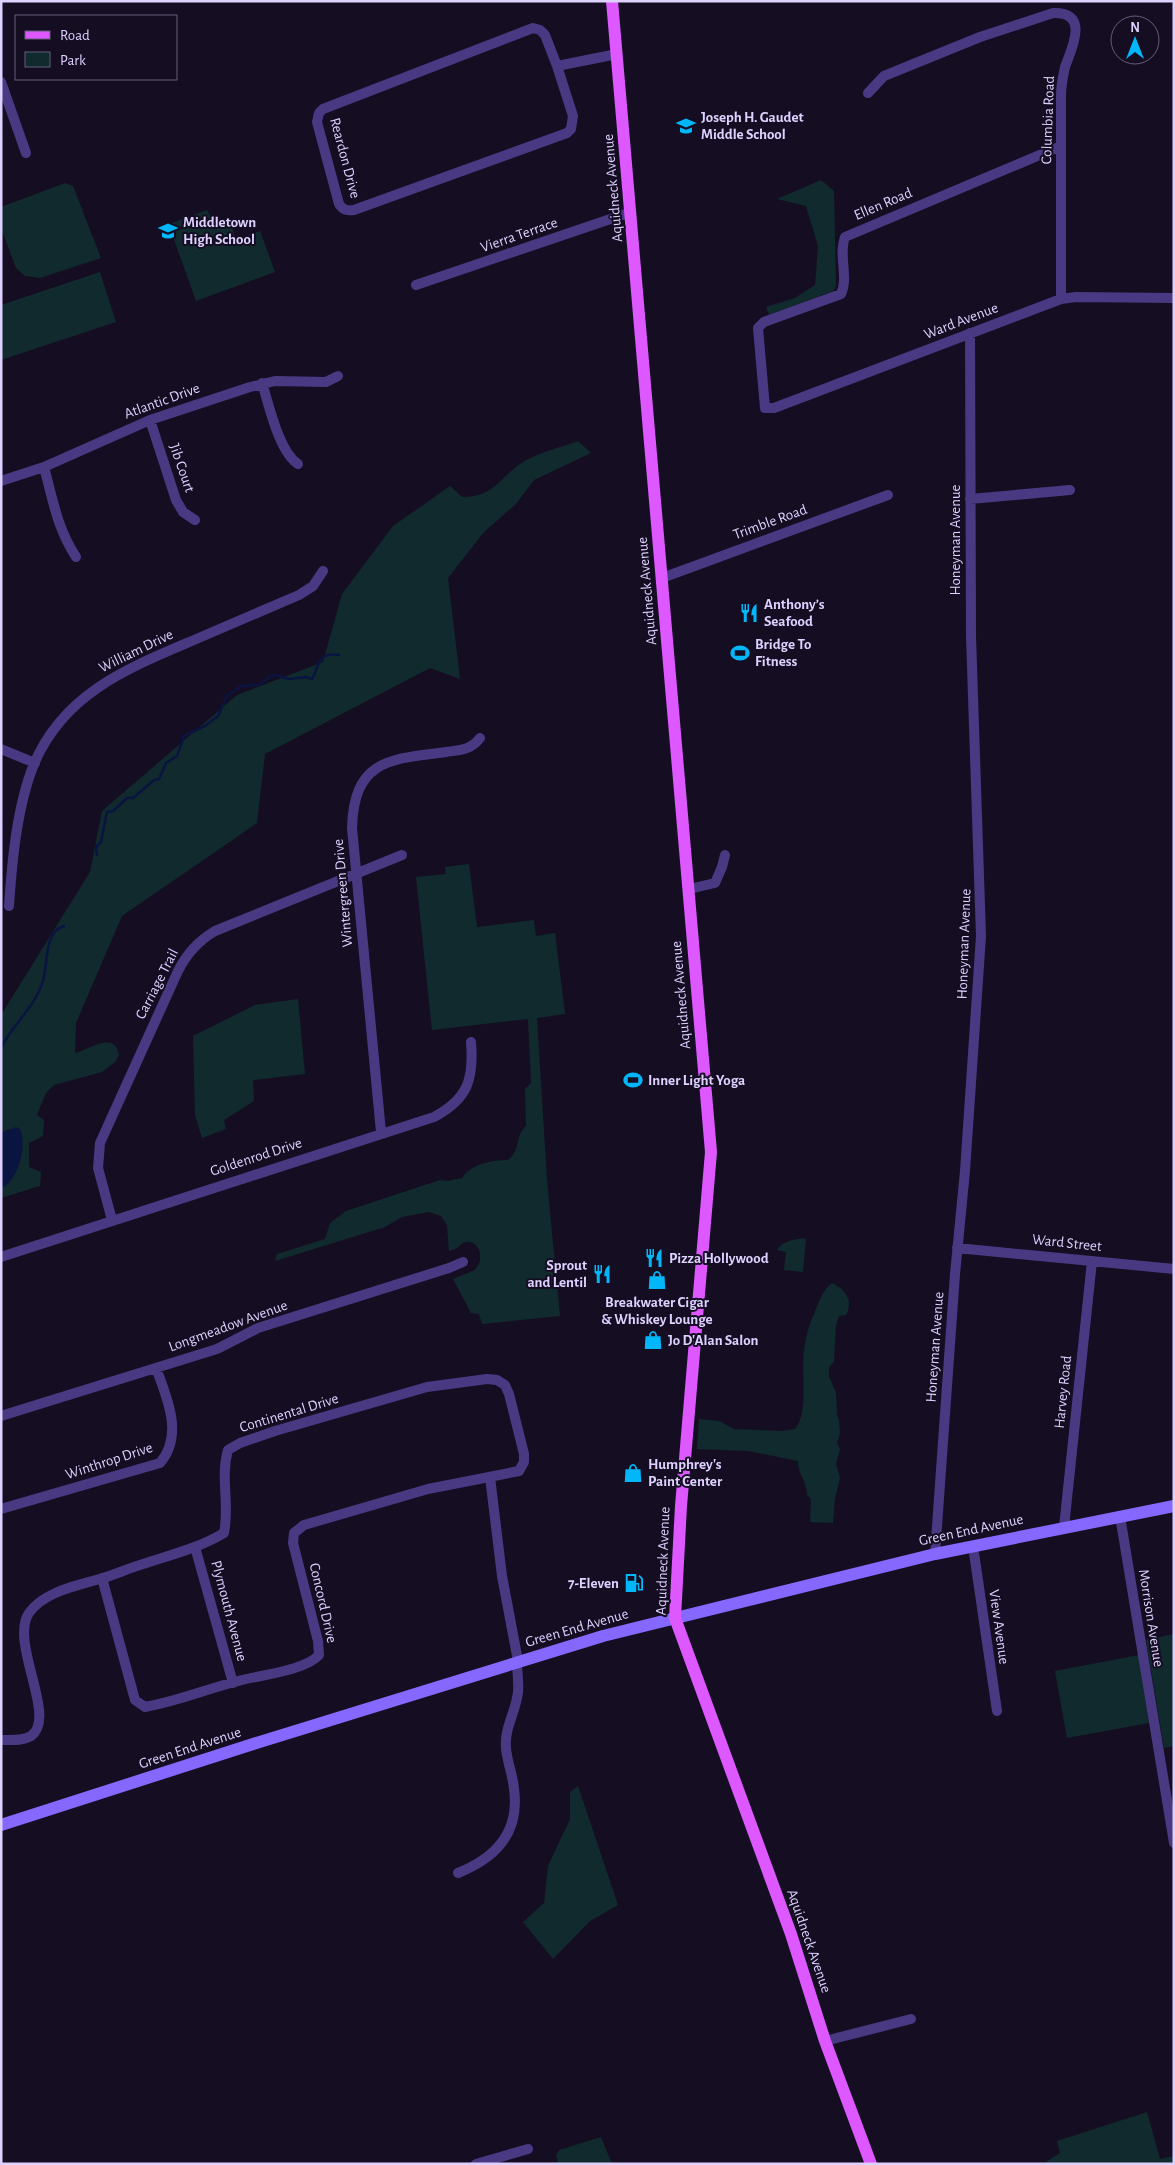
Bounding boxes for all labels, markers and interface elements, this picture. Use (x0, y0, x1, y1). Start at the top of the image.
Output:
legend (15, 15, 178, 80)
north arrow (1110, 15, 1160, 65)
text: N (1130, 21, 1140, 35)
text: Road (60, 28, 90, 43)
text: Park (60, 53, 86, 68)
street label: Columbia Road (1039, 75, 1057, 165)
place label: Joseph H. Gaudet Middle School (701, 110, 804, 142)
school or university icon: Joseph H. Gaudet Middle School (675, 115, 697, 137)
street label: Reardon Drive (327, 116, 363, 200)
street label: Aquidneck Avenue (601, 133, 625, 243)
street label: Ellen Road (852, 185, 914, 223)
place label: Middletown High School (183, 215, 256, 247)
street label: Vierra Terrace (479, 215, 560, 255)
school or university icon: Middletown High School (157, 220, 179, 242)
street label: Ward Avenue (922, 300, 1000, 342)
street label: Atlantic Drive (122, 380, 202, 422)
street label: Jib Court (167, 442, 197, 494)
street label: Honeyman Avenue (948, 484, 963, 595)
street label: Trimble Road (731, 502, 809, 542)
street label: Aquidneck Avenue (635, 536, 659, 646)
place label: Anthony’s Seafood (764, 597, 825, 629)
restaurant icon: Anthony’s Seafood (738, 602, 760, 624)
street label: William Drive (97, 627, 176, 675)
place label: Bridge To Fitness (755, 637, 811, 669)
sports icon: Bridge To Fitness (729, 642, 751, 664)
street label: Wintergreen Drive (331, 838, 355, 948)
street label: Honeyman Avenue (955, 888, 973, 1000)
street label: Aquidneck Avenue (669, 940, 693, 1050)
street label: Carriage Trail (133, 946, 181, 1022)
sports icon: Inner Light Yoga (622, 1069, 644, 1091)
place label: Inner Light Yoga (648, 1073, 745, 1088)
street label: Goldenrod Drive (208, 1135, 304, 1179)
street label: Ward Street (1032, 1232, 1103, 1254)
restaurant icon: Pizza Hollywood (643, 1247, 665, 1269)
place label: Pizza Hollywood (669, 1251, 769, 1266)
place label: Sprout and Lentil (527, 1258, 587, 1290)
restaurant icon: Sprout and Lentil (591, 1263, 613, 1285)
shop icon: Breakwater Cigar & Whiskey Lounge (646, 1269, 668, 1291)
street label: Honeyman Avenue (924, 1291, 946, 1403)
place label: Breakwater Cigar & Whiskey Lounge (601, 1295, 713, 1327)
street label: Longmeadow Avenue (167, 1297, 290, 1354)
shop icon: Jo D'Alan Salon (642, 1329, 664, 1351)
place label: Jo D'Alan Salon (668, 1333, 759, 1348)
street label: Harvey Road (1052, 1354, 1074, 1429)
street label: Continental Drive (238, 1391, 340, 1435)
street label: Winthrop Drive (64, 1440, 155, 1482)
place label: Humphrey's Paint Center (648, 1457, 723, 1489)
shop icon: Humphrey's Paint Center (622, 1462, 644, 1484)
street label: Aquidneck Avenue (654, 1506, 672, 1616)
street label: Green End Avenue (917, 1512, 1025, 1548)
street label: Plymouth Avenue (208, 1559, 250, 1663)
street label: Concord Drive (306, 1561, 340, 1645)
street label: Morrison Avenue (1136, 1568, 1166, 1668)
fuel station icon: 7-Eleven (623, 1572, 645, 1594)
place label: 7-Eleven (568, 1576, 619, 1591)
street label: View Avenue (986, 1589, 1012, 1665)
street label: Green End Avenue (524, 1606, 630, 1650)
street label: Green End Avenue (137, 1724, 243, 1772)
street label: Aquidneck Avenue (784, 1887, 834, 1995)

